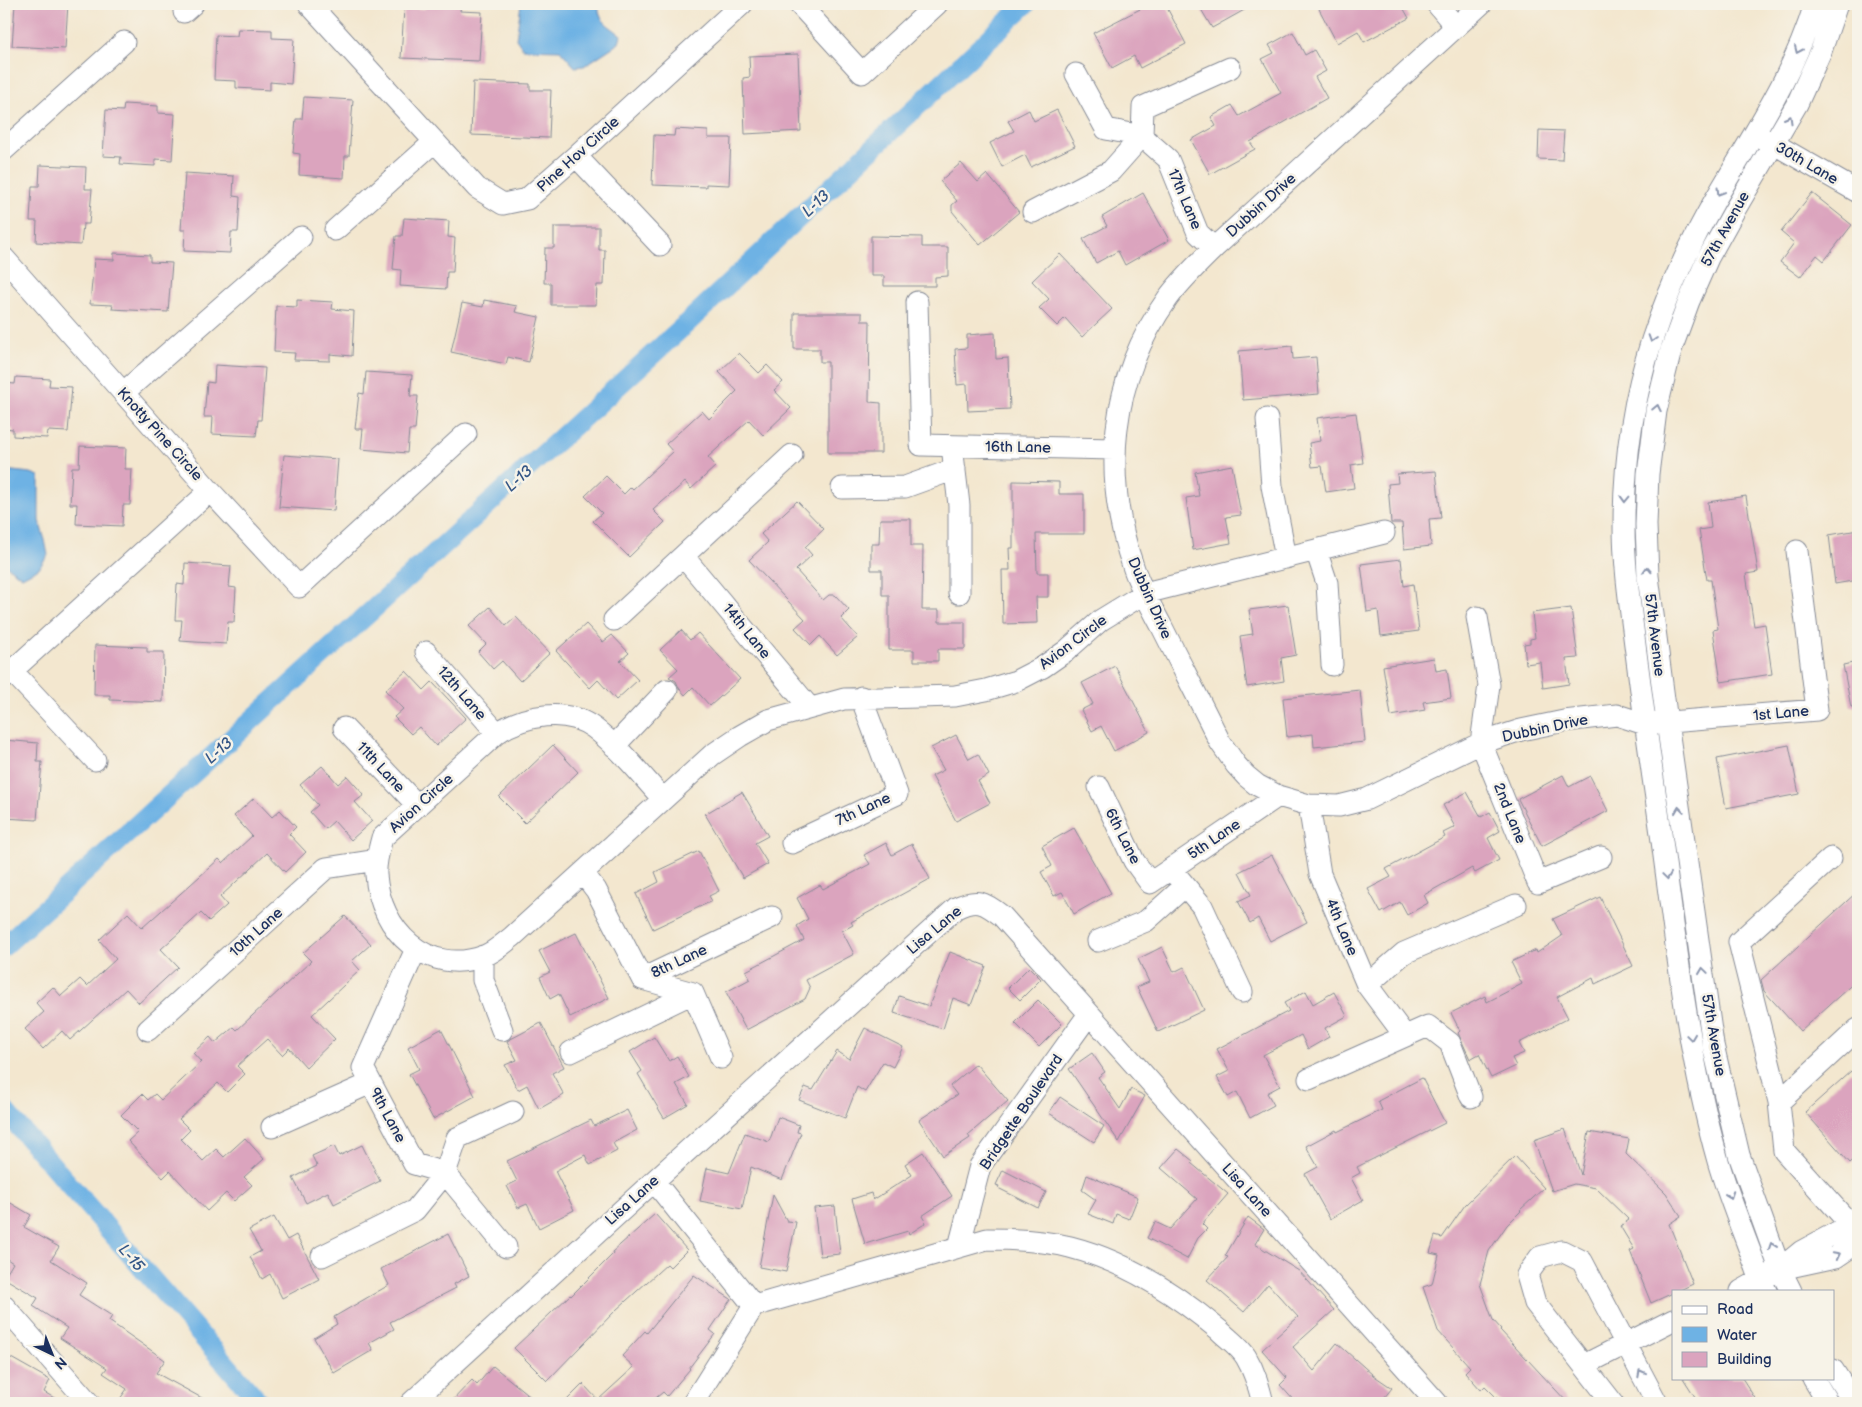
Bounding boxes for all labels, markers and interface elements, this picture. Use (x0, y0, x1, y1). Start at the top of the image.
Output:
one-way arrow (1794, 45, 1805, 54)
street label: Pine Hov Circle (533, 112, 624, 196)
one-way arrow (1782, 115, 1792, 124)
street label: 30th Lane (1772, 138, 1841, 189)
street label: 17th Lane (1163, 166, 1206, 233)
street label: Dubbin Drive (1222, 169, 1300, 242)
one-way arrow (1717, 186, 1727, 195)
water label: L-13 (799, 187, 834, 221)
street label: 57th Avenue (1697, 188, 1754, 270)
one-way arrow (1648, 334, 1658, 343)
street label: Knotty Pine Circle (113, 384, 207, 485)
one-way arrow (1651, 404, 1662, 413)
street label: 16th Lane (985, 437, 1051, 458)
water label: L-13 (501, 462, 537, 496)
one-way arrow (1620, 495, 1630, 503)
street label: Dubbin Drive (1123, 554, 1176, 642)
one-way arrow (1642, 566, 1653, 574)
street label: 57th Avenue (1640, 593, 1669, 678)
street label: 14th Lane (718, 600, 775, 663)
street label: Avion Circle (1036, 611, 1111, 674)
street label: 12th Lane (433, 662, 490, 724)
street label: 1st Lane (1752, 702, 1810, 725)
street label: Dubbin Drive (1500, 710, 1590, 747)
water label: L-13 (201, 734, 237, 768)
street label: 11th Lane (352, 738, 409, 797)
street label: Avion Circle (385, 770, 457, 837)
street label: 2nd Lane (1489, 780, 1530, 846)
street label: 7th Lane (833, 788, 894, 830)
street label: 6th Lane (1100, 805, 1145, 867)
one-way arrow (1675, 806, 1685, 814)
street label: 5th Lane (1184, 815, 1244, 864)
one-way arrow (1661, 873, 1672, 881)
street label: 4th Lane (1321, 896, 1362, 959)
street label: Lisa Lane (903, 902, 966, 959)
street label: 10th Lane (226, 903, 287, 961)
street label: 8th Lane (648, 940, 710, 983)
one-way arrow (1698, 966, 1708, 975)
street label: 57th Avenue (1697, 992, 1730, 1078)
one-way arrow (1685, 1033, 1695, 1042)
street label: Bridgette Boulevard (976, 1051, 1067, 1174)
street label: 9th Lane (365, 1084, 410, 1146)
street label: Lisa Lane (1217, 1159, 1276, 1221)
street label: Lisa Lane (601, 1171, 663, 1230)
one-way arrow (1724, 1190, 1734, 1198)
water label: L-15 (114, 1241, 148, 1276)
one-way arrow (1768, 1243, 1778, 1251)
one-way arrow (1832, 1251, 1841, 1261)
legend (1672, 1290, 1834, 1380)
text: Road (1717, 1300, 1753, 1319)
text: Water (1717, 1326, 1757, 1345)
north arrow (28, 1330, 78, 1380)
text: Building (1717, 1350, 1772, 1369)
text: N (51, 1353, 70, 1373)
one-way arrow (1637, 1370, 1647, 1379)

